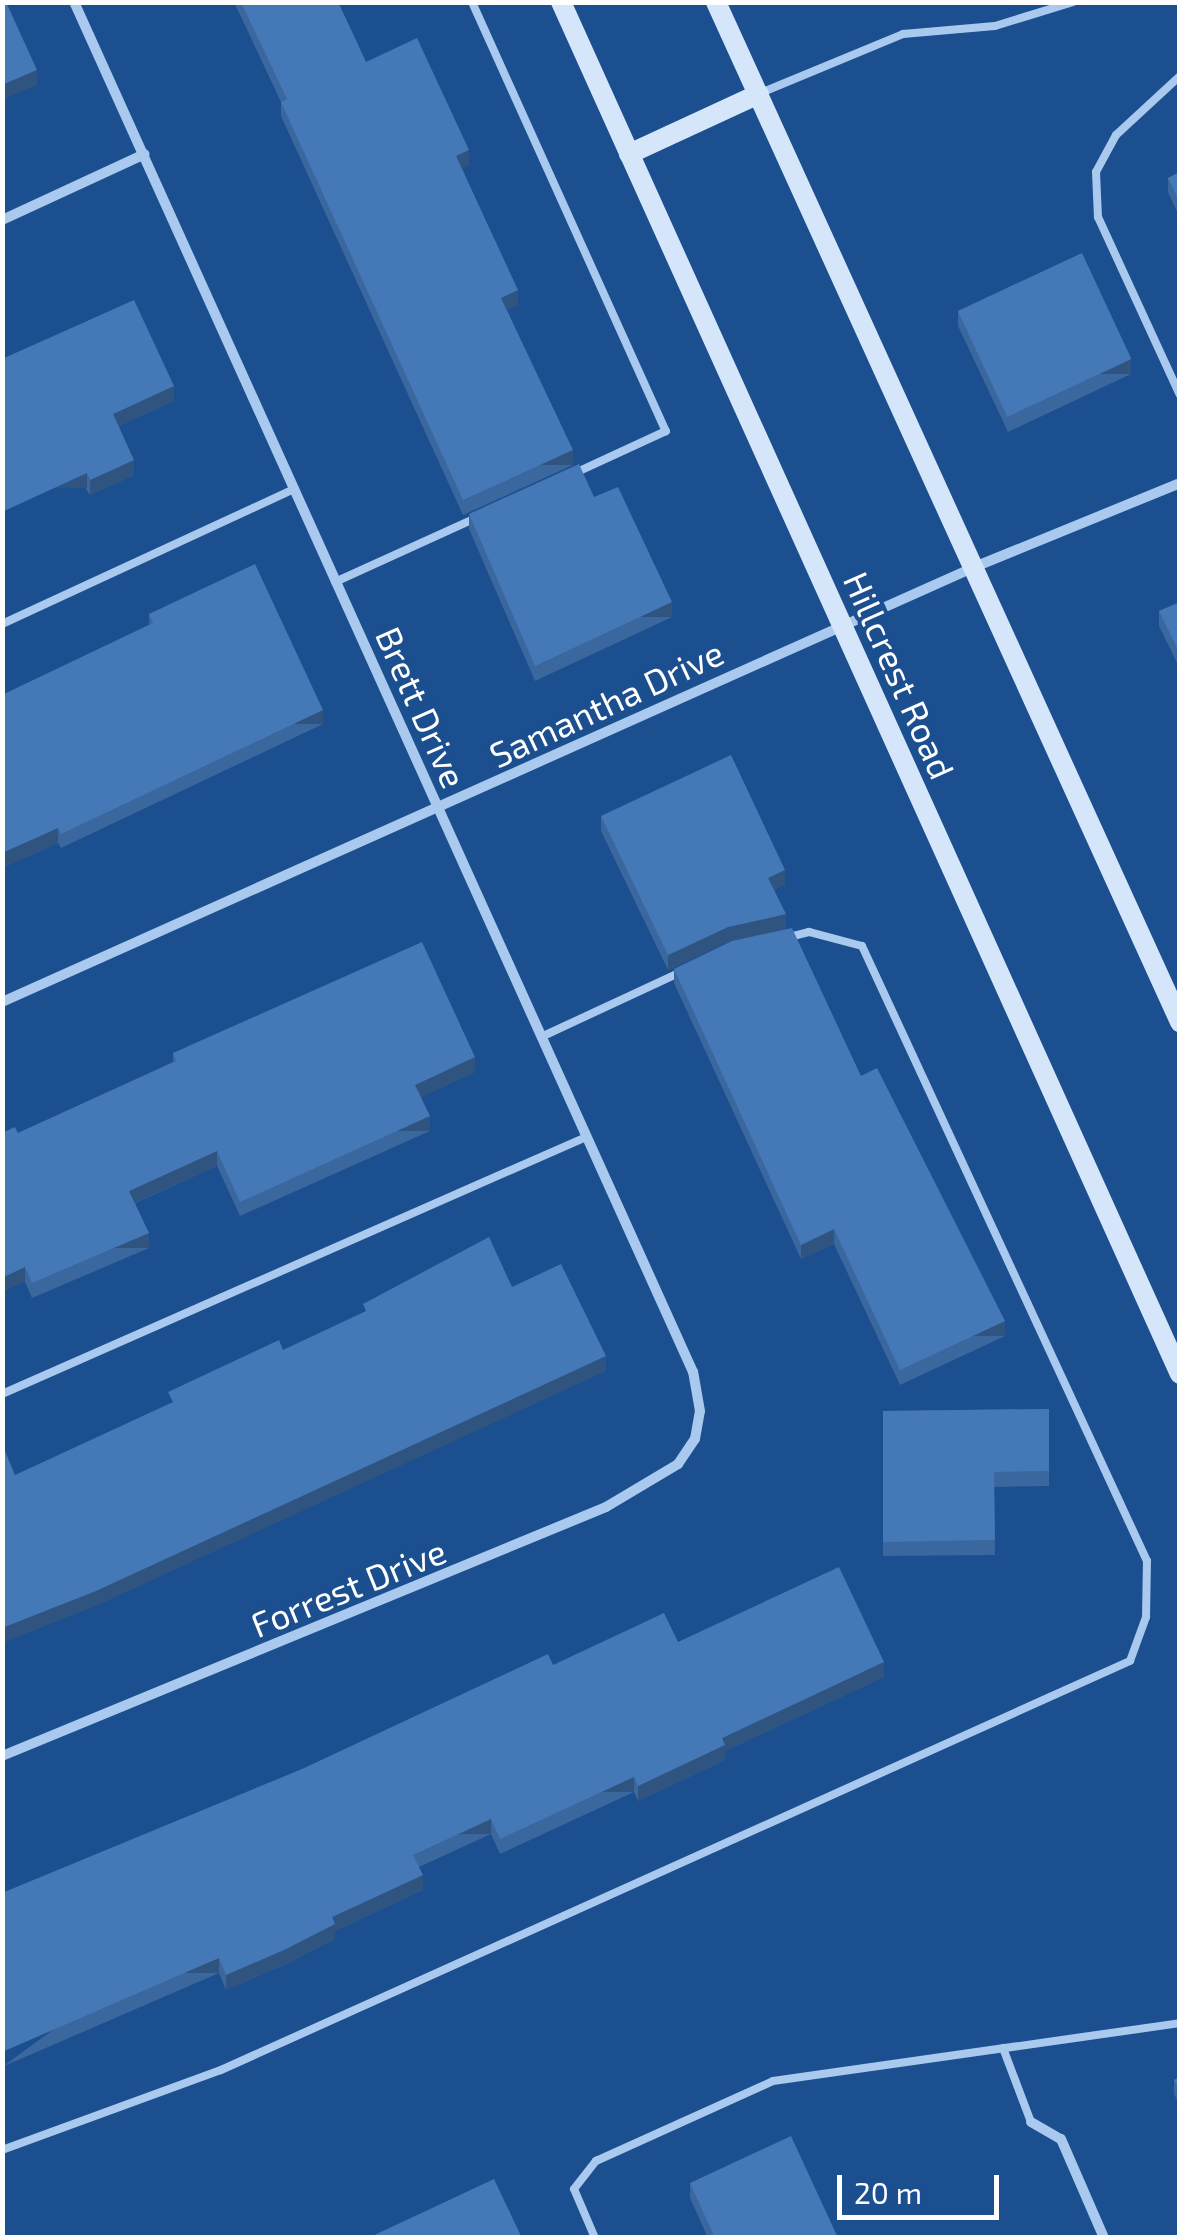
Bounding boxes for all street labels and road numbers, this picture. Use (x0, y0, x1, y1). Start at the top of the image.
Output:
street label: Hillcrest Road (836, 565, 964, 785)
street label: Brett Drive (368, 620, 476, 794)
street label: Samantha Drive (483, 631, 729, 775)
street label: Forrest Drive (244, 1529, 452, 1645)

